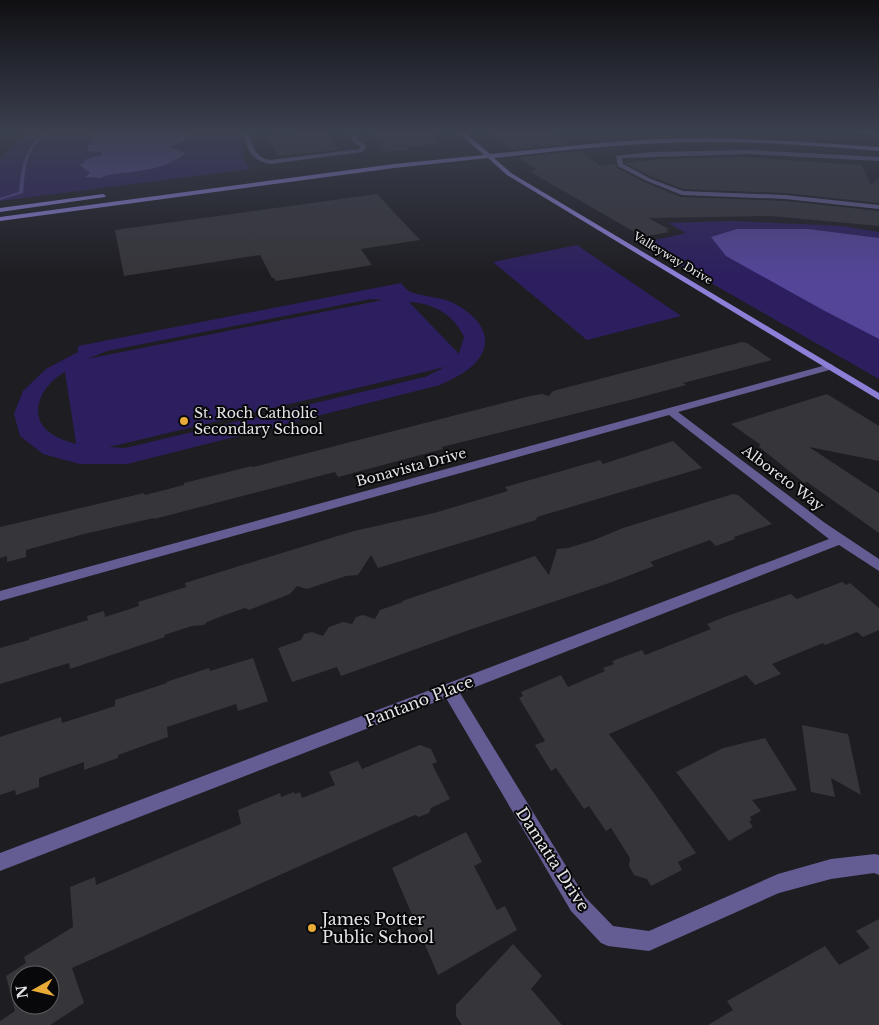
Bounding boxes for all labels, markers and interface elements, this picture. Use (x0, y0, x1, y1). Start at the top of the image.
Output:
street label: Valleyway Drive (630, 228, 715, 287)
place label: St. Roch Catholic Secondary School (194, 404, 323, 438)
marker: St. Roch Catholic Secondary School (178, 415, 190, 427)
street label: Alboreto Way (738, 441, 827, 515)
street label: Bonavista Drive (354, 444, 468, 490)
street label: Pantano Place (362, 671, 476, 731)
street label: Damatta Drive (512, 803, 594, 915)
place label: James Potter Public School (320, 909, 434, 947)
marker: James Potter Public School (306, 922, 318, 934)
north arrow (10, 965, 60, 1015)
text: N (12, 984, 32, 1000)

